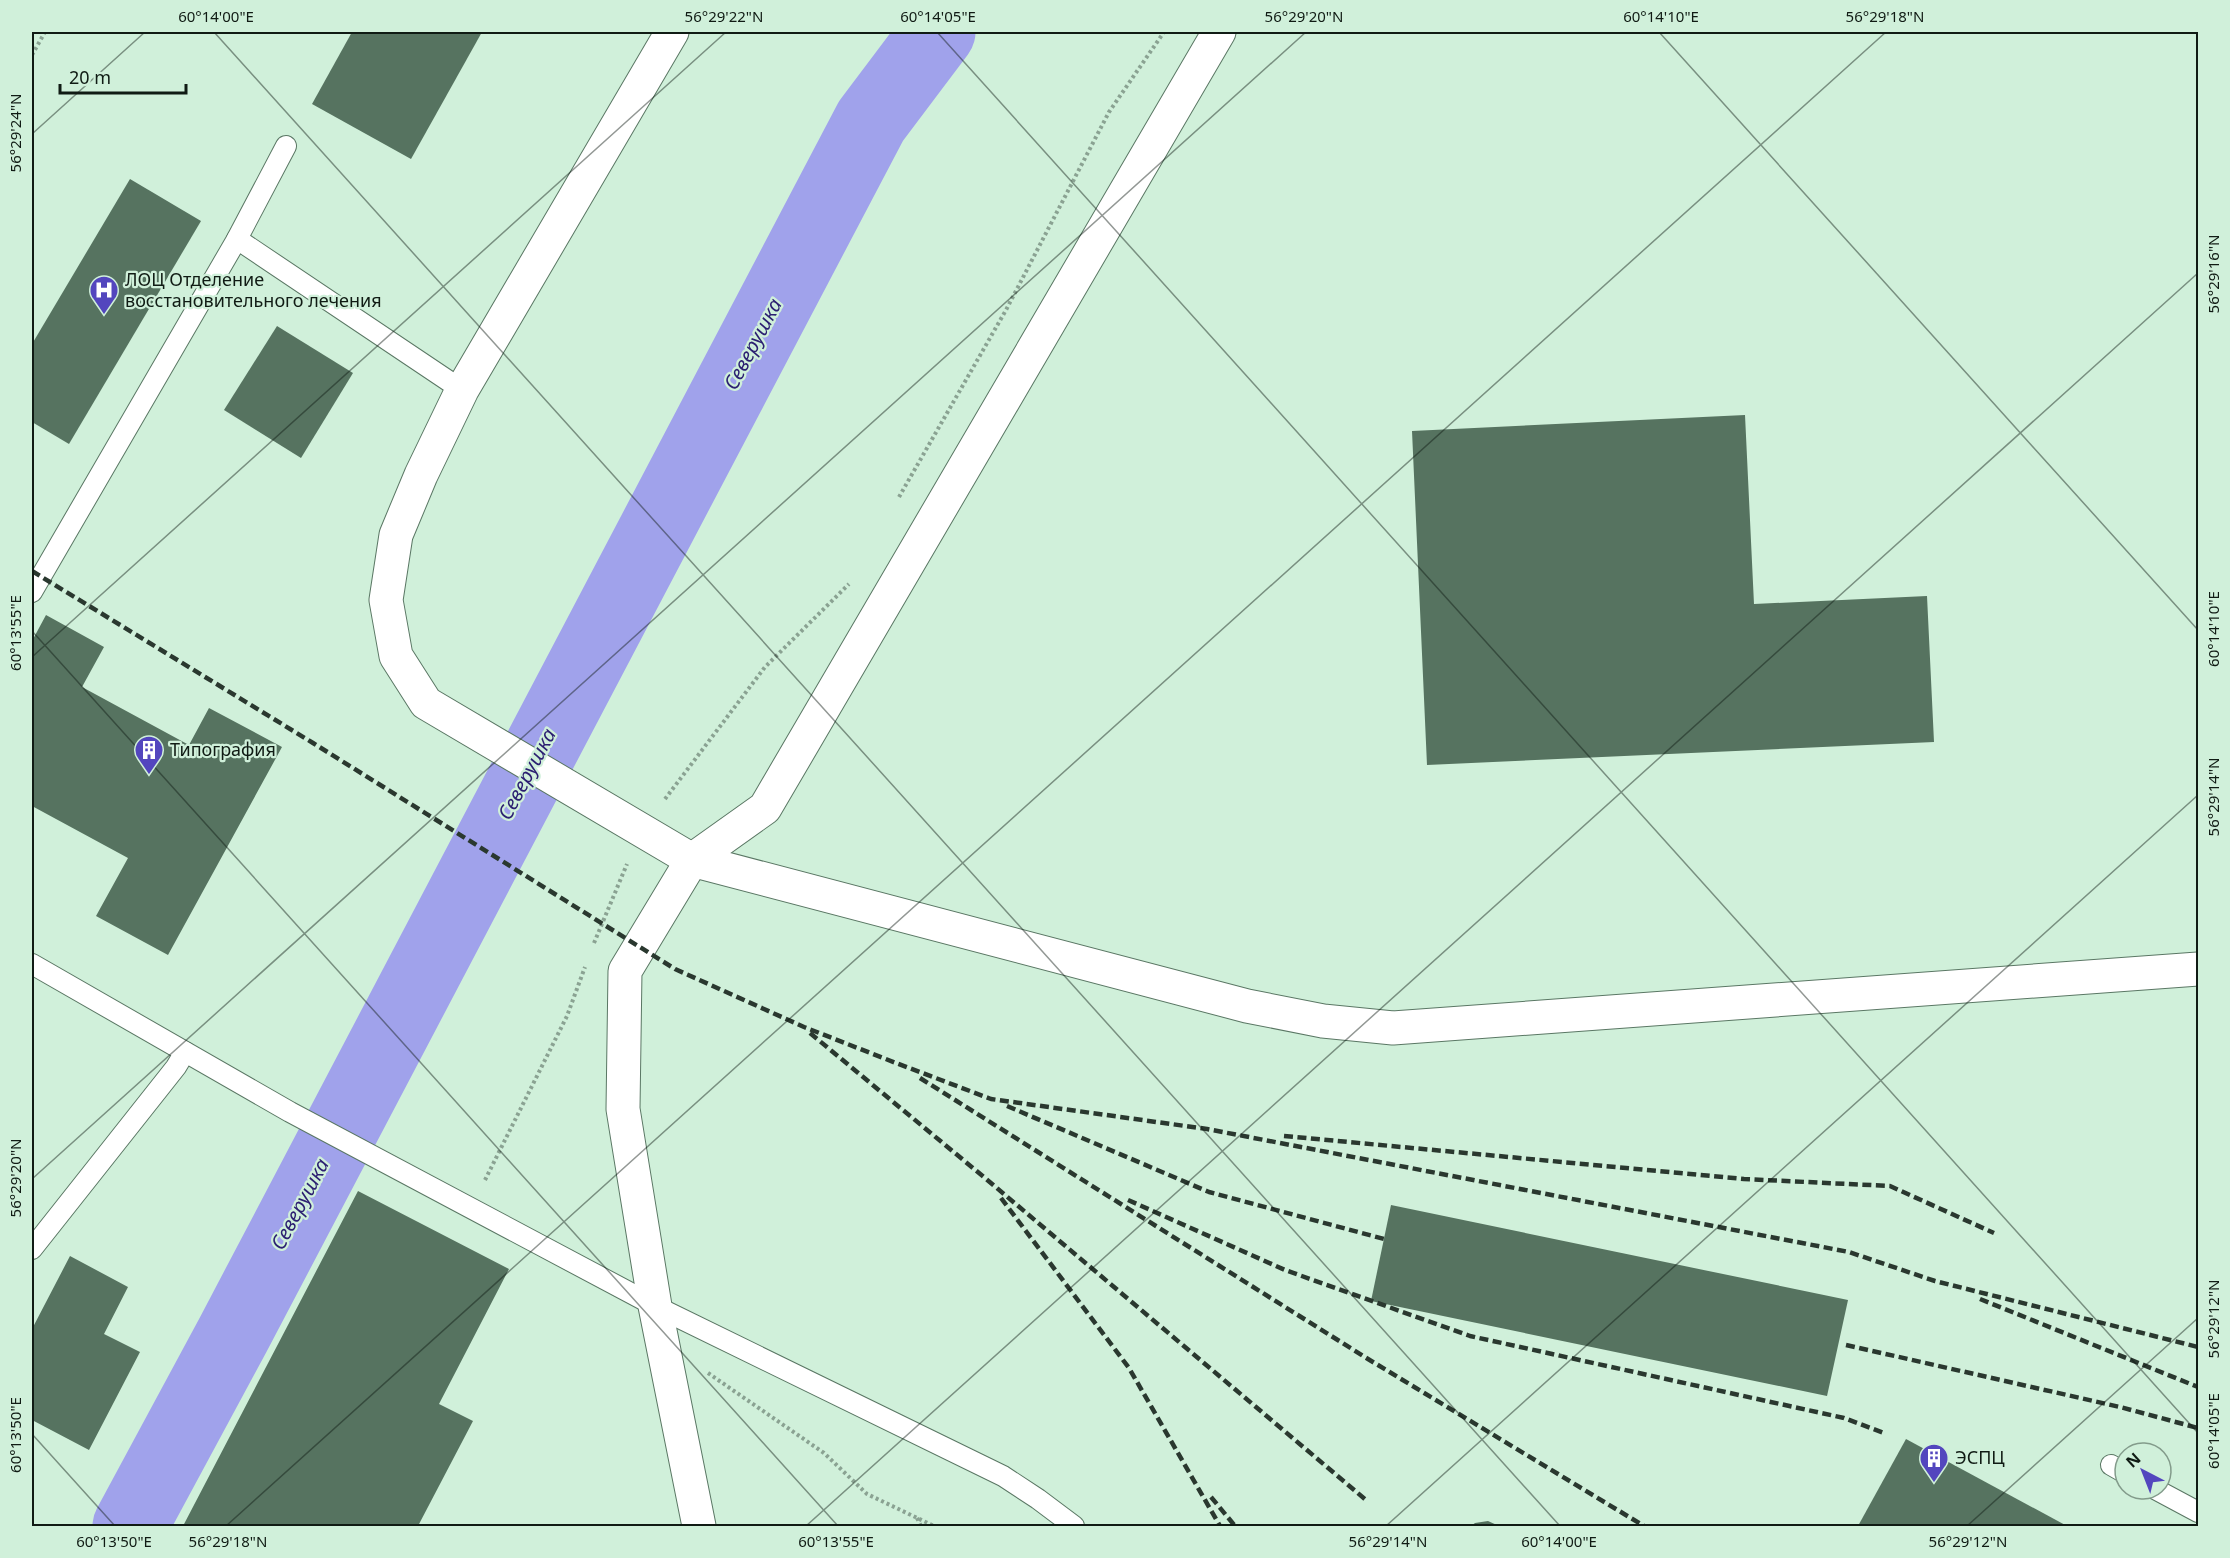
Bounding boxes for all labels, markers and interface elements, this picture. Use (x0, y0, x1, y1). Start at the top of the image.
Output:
text: 60°14'00"E (178, 6, 254, 26)
text: 56°29'22"N (685, 6, 763, 26)
text: 60°14'05"E (900, 6, 976, 26)
text: 56°29'20"N (1265, 6, 1343, 26)
text: 60°14'10"E (1623, 6, 1699, 26)
text: 56°29'18"N (1846, 6, 1924, 26)
scale bar (60, 57, 186, 95)
text: 20 m (69, 65, 111, 89)
text: 56°29'24"N (5, 94, 25, 172)
text: 56°29'16"N (2203, 235, 2223, 313)
place label: ЛОЦ Отделение восстановительного лечения (125, 267, 382, 312)
hospital icon: ЛОЦ Отделение восстановительного лечения (88, 274, 120, 316)
water label: Северушка (717, 293, 788, 394)
text: 60°14'10"E (2203, 591, 2223, 667)
text: 60°13'55"E (5, 595, 25, 671)
water label: Северушка (491, 723, 562, 824)
building icon: Типография (133, 734, 165, 776)
place label: Типография (170, 737, 276, 761)
text: 56°29'14"N (2203, 758, 2223, 836)
text: 56°29'20"N (5, 1139, 25, 1217)
water label: Северушка (264, 1153, 335, 1254)
text: 56°29'12"N (2203, 1280, 2223, 1358)
text: 60°14'05"E (2203, 1393, 2223, 1469)
text: 60°13'50"E (5, 1397, 25, 1473)
north arrow (2113, 1441, 2173, 1501)
building icon: ЭСПЦ (1918, 1442, 1950, 1484)
place label: ЭСПЦ (1955, 1445, 2005, 1469)
text: N (2121, 1447, 2145, 1472)
text: 60°13'50"E (76, 1531, 152, 1551)
text: 56°29'18"N (189, 1531, 267, 1551)
text: 60°13'55"E (798, 1531, 874, 1551)
text: 56°29'14"N (1349, 1531, 1427, 1551)
text: 60°14'00"E (1521, 1531, 1597, 1551)
text: 56°29'12"N (1929, 1531, 2007, 1551)

